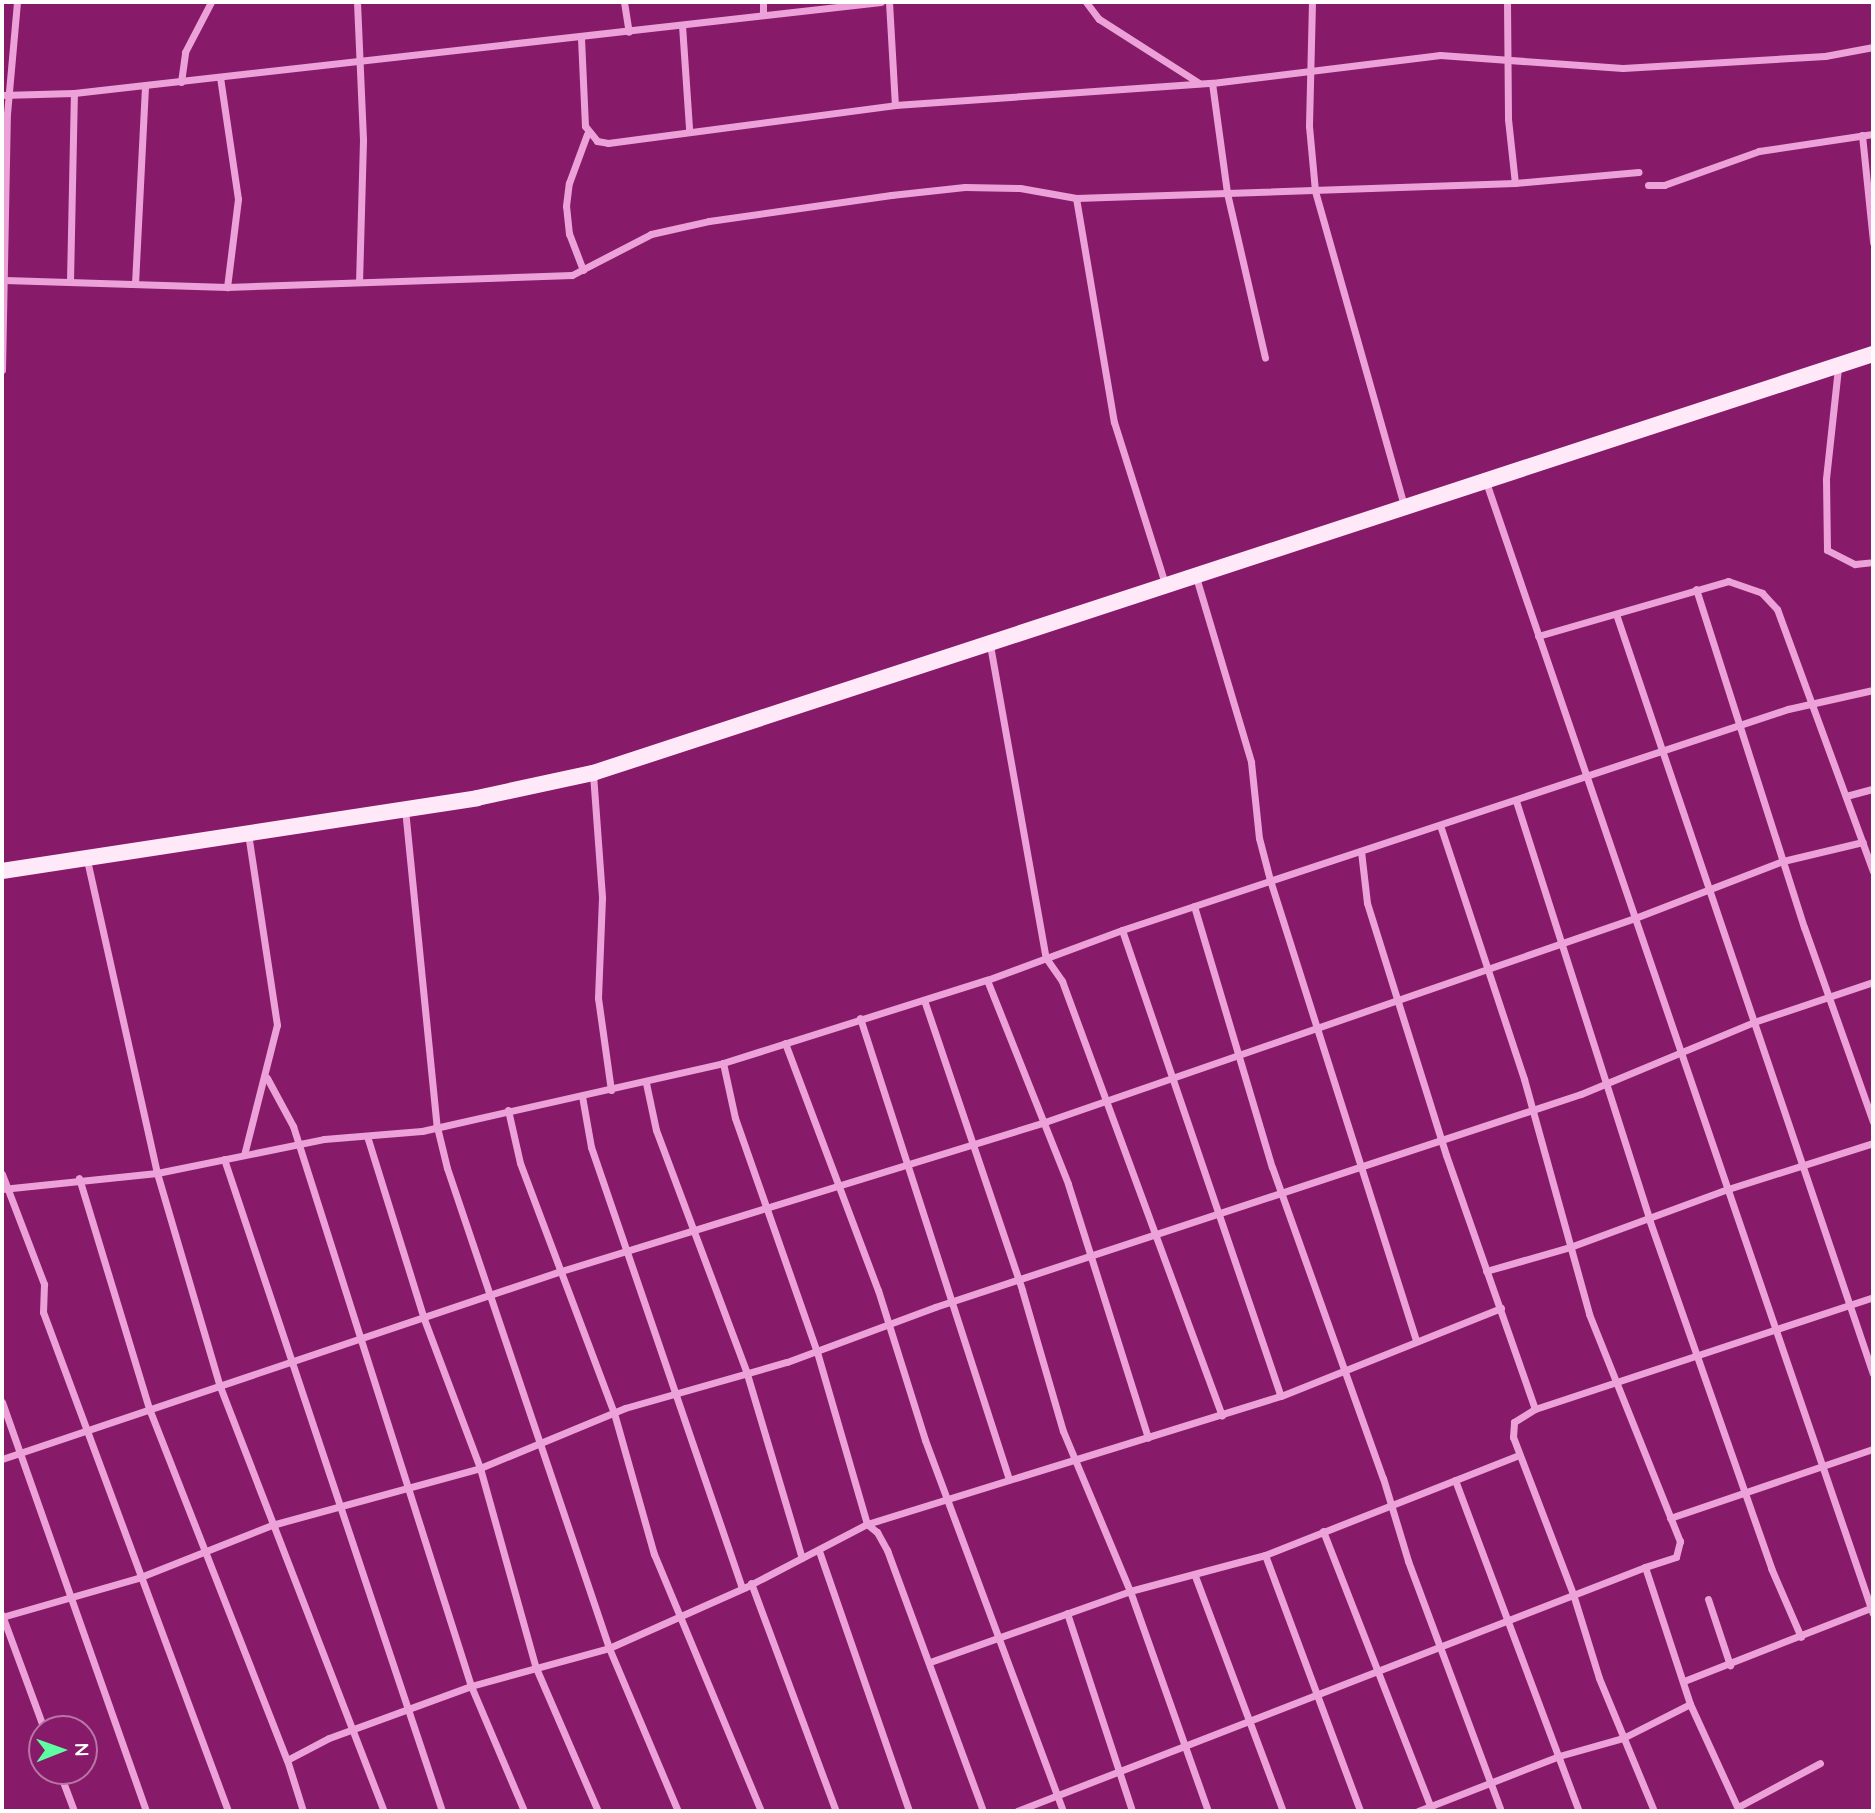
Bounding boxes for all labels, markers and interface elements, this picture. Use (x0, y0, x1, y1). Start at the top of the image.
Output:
north arrow (28, 1715, 98, 1785)
text: N (70, 1742, 94, 1757)

